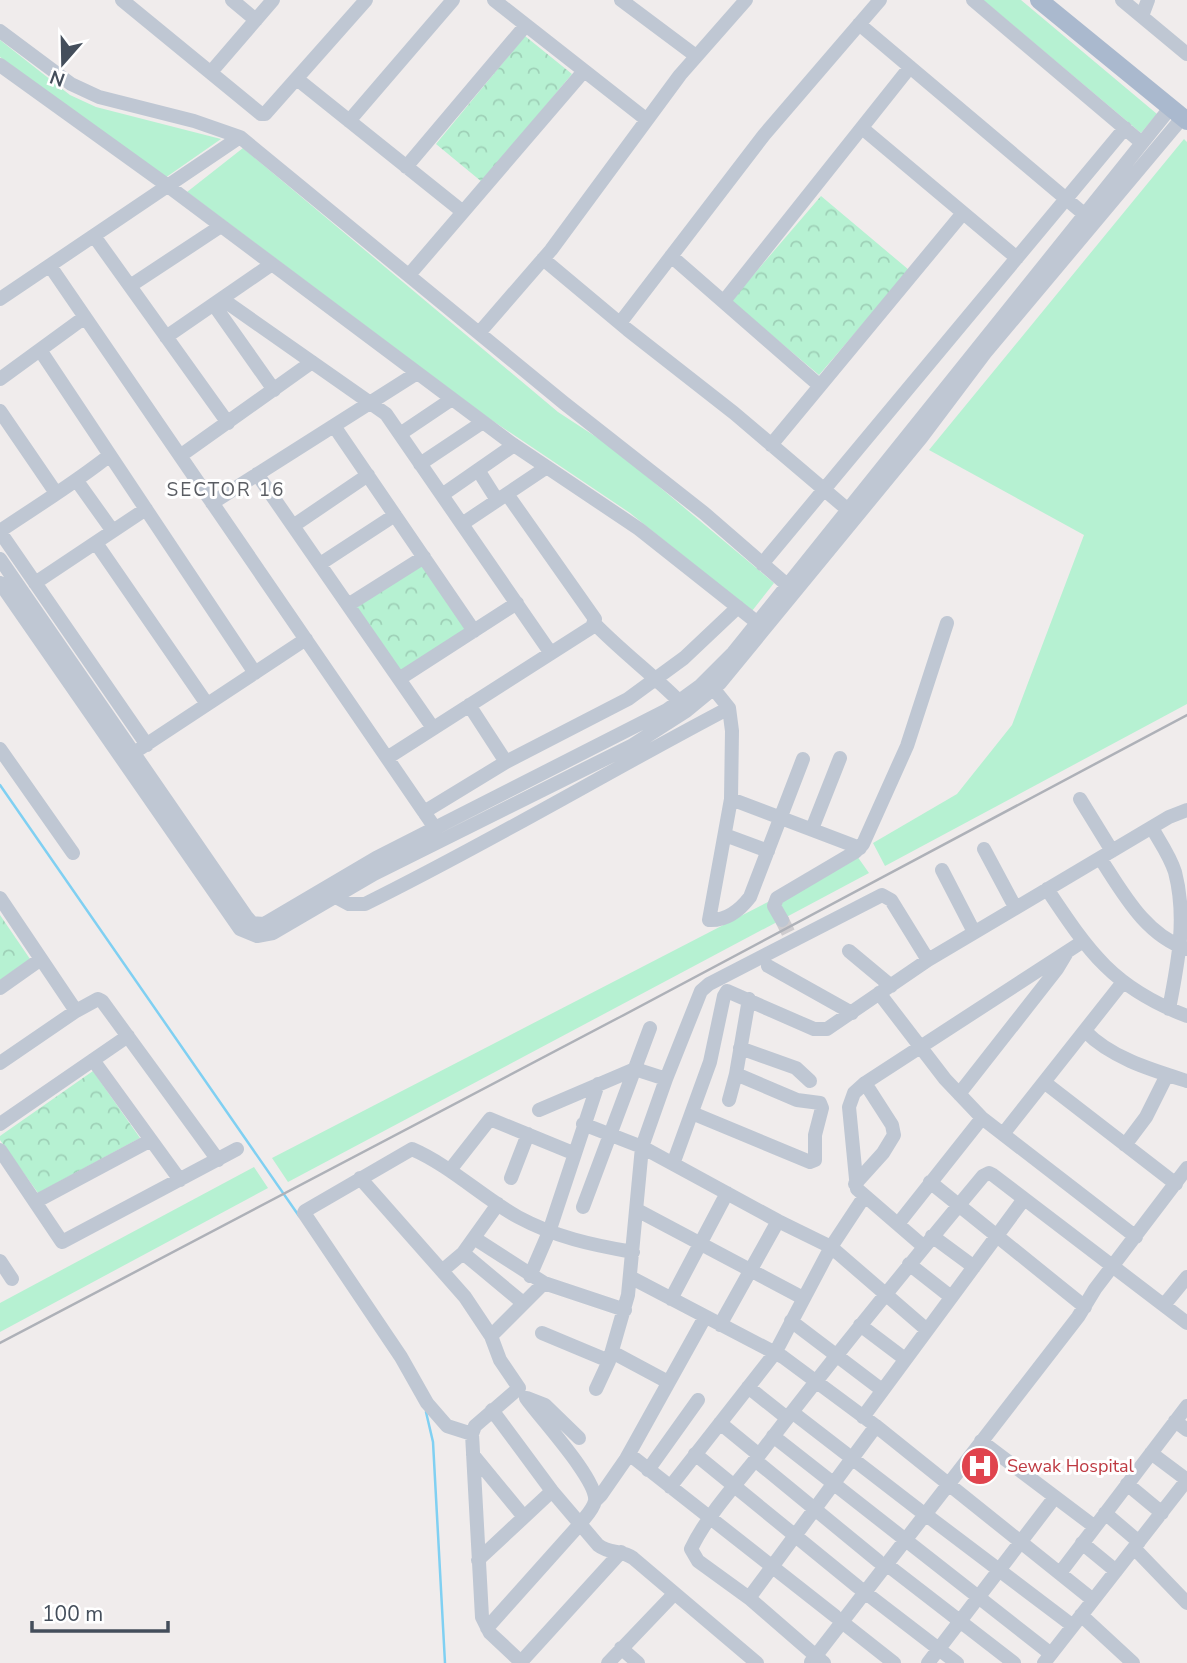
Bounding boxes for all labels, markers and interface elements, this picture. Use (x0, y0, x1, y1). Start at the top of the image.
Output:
north arrow (28, 28, 98, 98)
text: N (46, 63, 69, 93)
district label: SECTOR 16 (167, 477, 285, 503)
hospital icon: Sewak Hospital (959, 1445, 1001, 1487)
place label: Sewak Hospital (1007, 1454, 1135, 1478)
scale bar (32, 1590, 168, 1634)
text: 100 m (42, 1600, 103, 1628)

